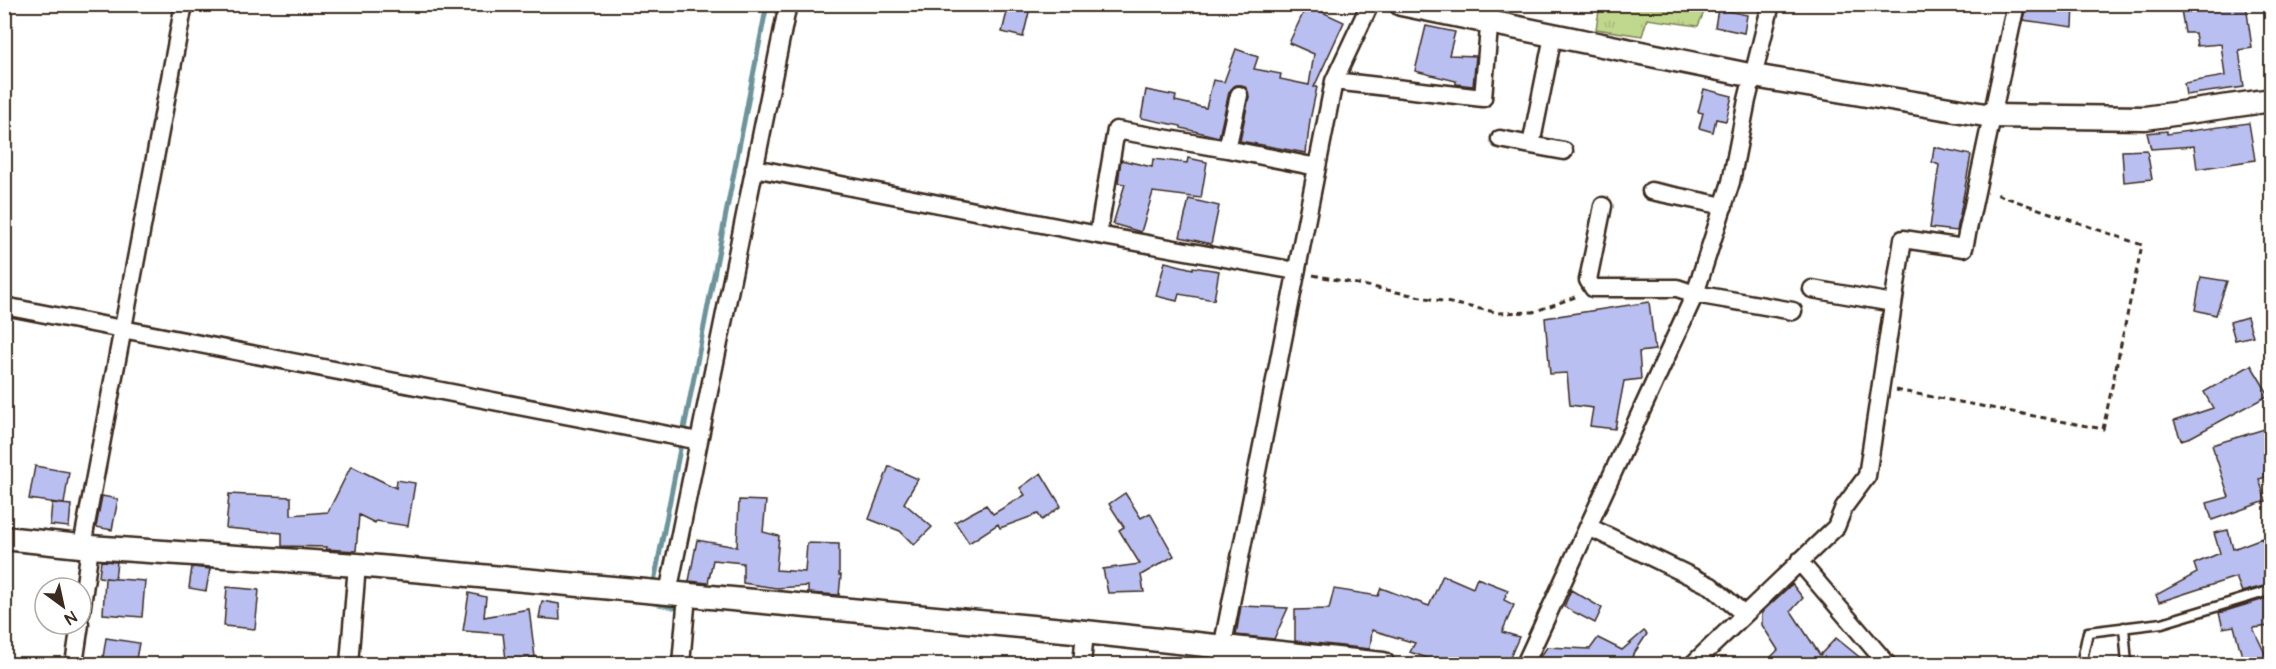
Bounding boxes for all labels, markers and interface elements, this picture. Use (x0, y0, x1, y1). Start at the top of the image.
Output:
north arrow (33, 576, 93, 636)
text: N (60, 606, 81, 630)

